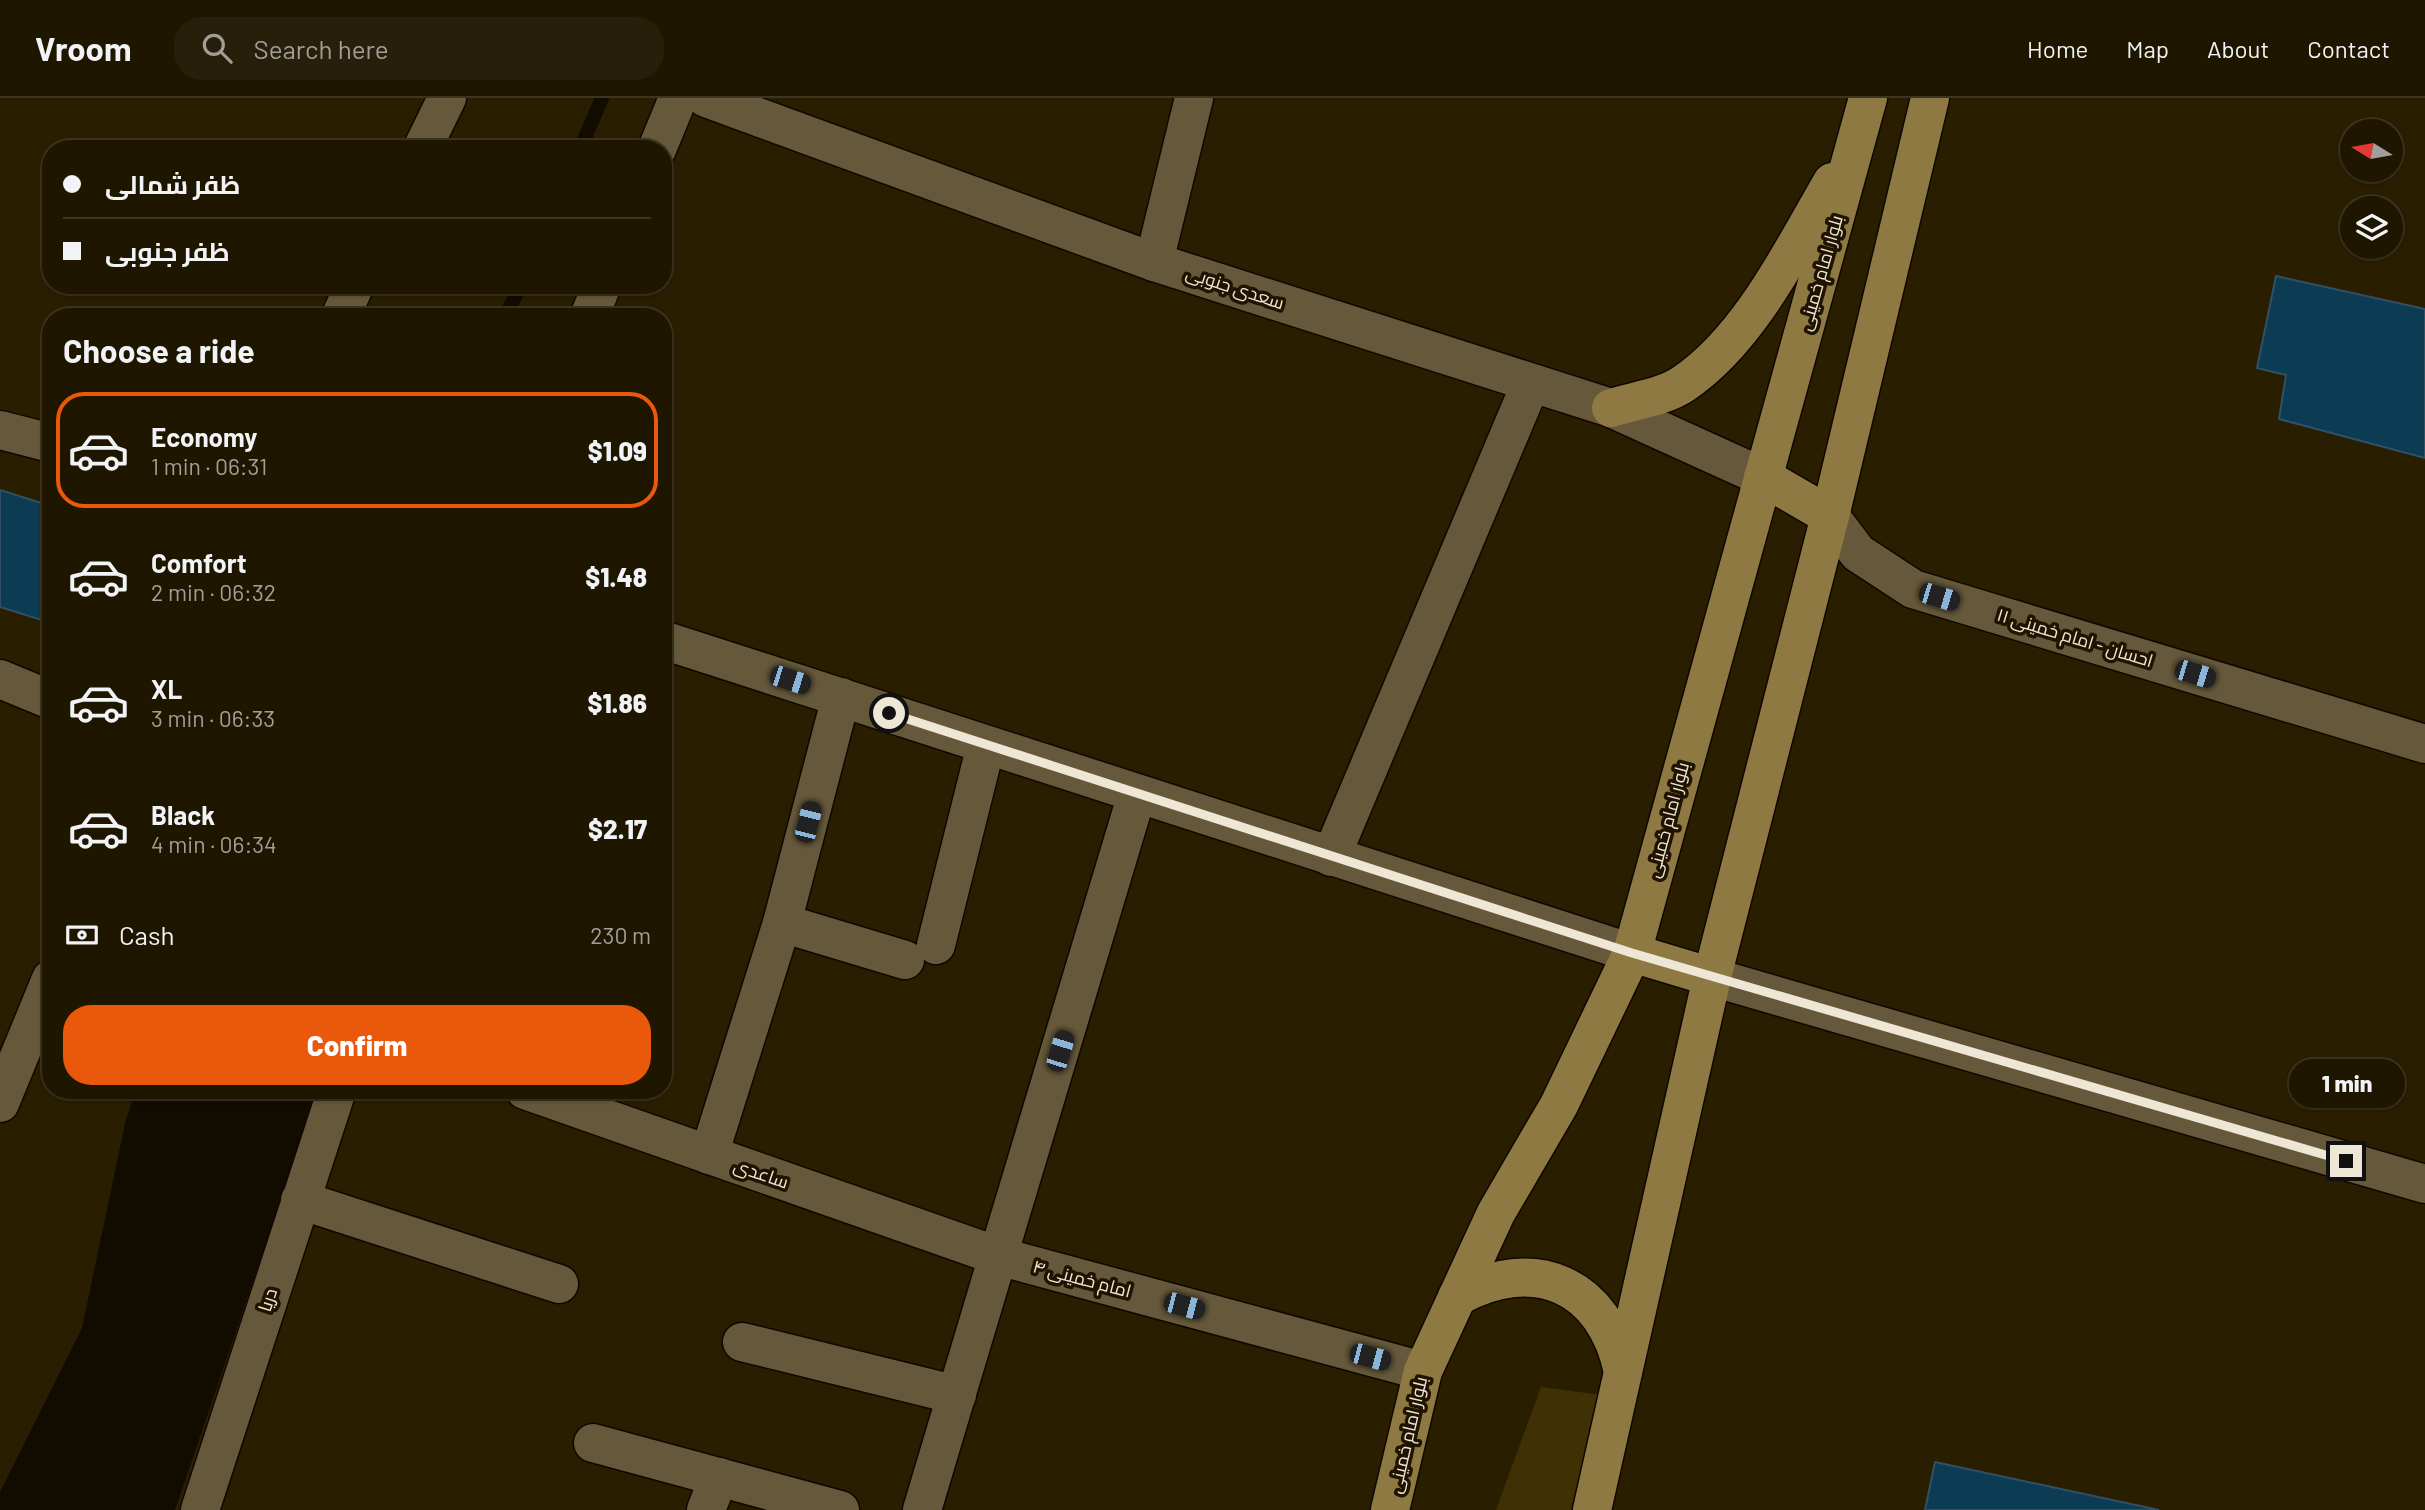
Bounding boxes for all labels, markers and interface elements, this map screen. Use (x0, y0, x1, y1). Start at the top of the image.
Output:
search box (174, 17, 664, 80)
text: Vroom (35, 28, 132, 68)
icon: search (198, 29, 236, 67)
text: Search here (254, 33, 389, 64)
text: Home (2027, 34, 2088, 63)
text: Map (2126, 34, 2169, 63)
text: About (2207, 34, 2269, 63)
text: Contact (2307, 34, 2390, 63)
north arrow (2340, 119, 2403, 182)
map controls (2340, 119, 2403, 259)
text: ظفر شمالی (105, 168, 240, 199)
button: layers (2340, 196, 2403, 259)
street label: بلوار امام خمینی (1793, 212, 1849, 334)
text: ظفر جنوبی (105, 235, 230, 266)
street label: سعدی جنوبی (1183, 261, 1287, 314)
text: Choose a ride (63, 331, 255, 369)
icon: car (67, 419, 130, 482)
text: Economy (151, 421, 257, 452)
text: $1.09 (588, 435, 647, 466)
text: 1 min · 06:31 (151, 452, 267, 480)
icon: car (67, 545, 130, 608)
text: Comfort (151, 547, 247, 578)
text: $1.48 (585, 561, 647, 592)
text: 2 min · 06:32 (151, 578, 276, 606)
car (1916, 581, 1963, 613)
street label: احسان - امام خمینی ۱۱ (1994, 603, 2156, 673)
car (2172, 658, 2219, 690)
car (767, 664, 814, 696)
icon: car (67, 671, 130, 734)
text: XL (151, 673, 182, 704)
text: $1.86 (587, 687, 647, 718)
route start (873, 697, 905, 729)
text: 3 min · 06:33 (151, 704, 275, 732)
street label: بلوار امام خمینی (1641, 759, 1695, 881)
icon: car (67, 797, 130, 860)
text: Black (151, 799, 215, 830)
car (793, 799, 824, 845)
text: $2.17 (588, 813, 647, 844)
text: 4 min · 06:34 (151, 830, 277, 858)
icon: cash (63, 916, 101, 954)
text: Cash (119, 919, 174, 950)
text: 230 m (590, 921, 651, 949)
button: Confirm (63, 1005, 651, 1085)
car (1044, 1028, 1077, 1074)
callout: 1 min (2288, 1060, 2404, 1108)
text: 1 min (2322, 1069, 2372, 1097)
route end (2330, 1145, 2362, 1177)
street label: ساعدی (731, 1153, 792, 1194)
street label: امام خمینی ۴ (1030, 1254, 1134, 1304)
street label: دریا (253, 1285, 282, 1315)
car (1161, 1290, 1208, 1322)
car (1347, 1341, 1394, 1373)
street label: بلوار امام خمینی (1383, 1374, 1433, 1496)

